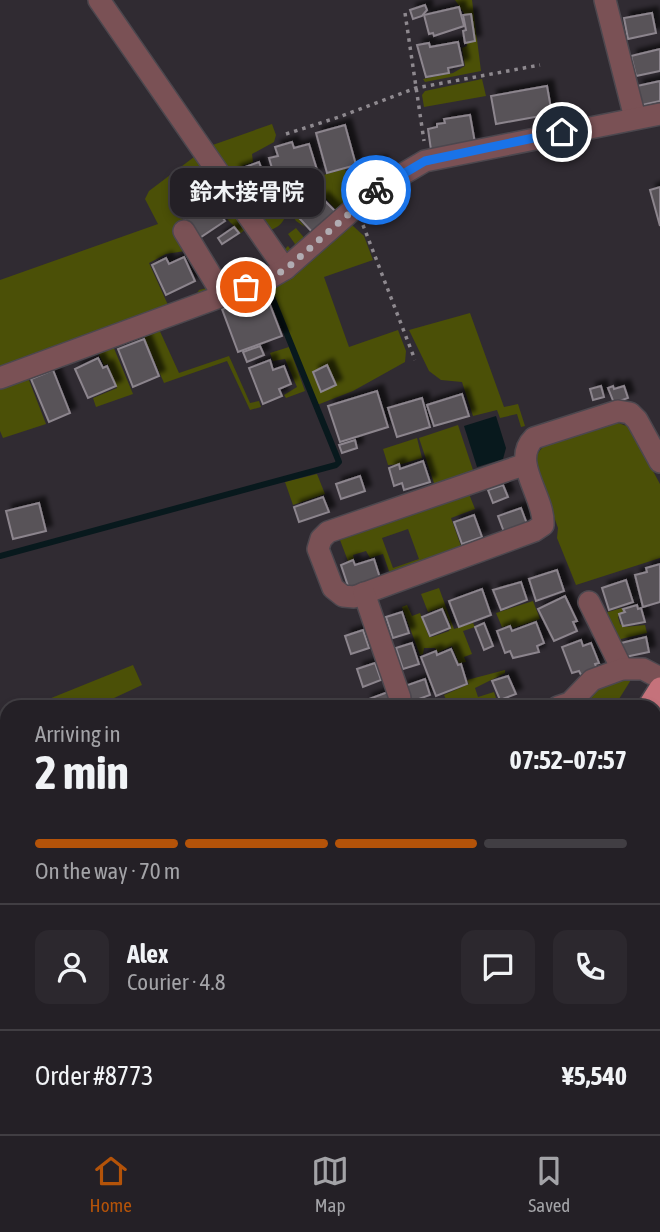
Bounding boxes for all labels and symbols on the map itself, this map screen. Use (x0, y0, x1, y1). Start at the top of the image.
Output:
pin (532, 102, 592, 162)
courier (341, 155, 411, 225)
callout: 鈴木接骨院 (169, 168, 323, 217)
pin (216, 257, 276, 317)

